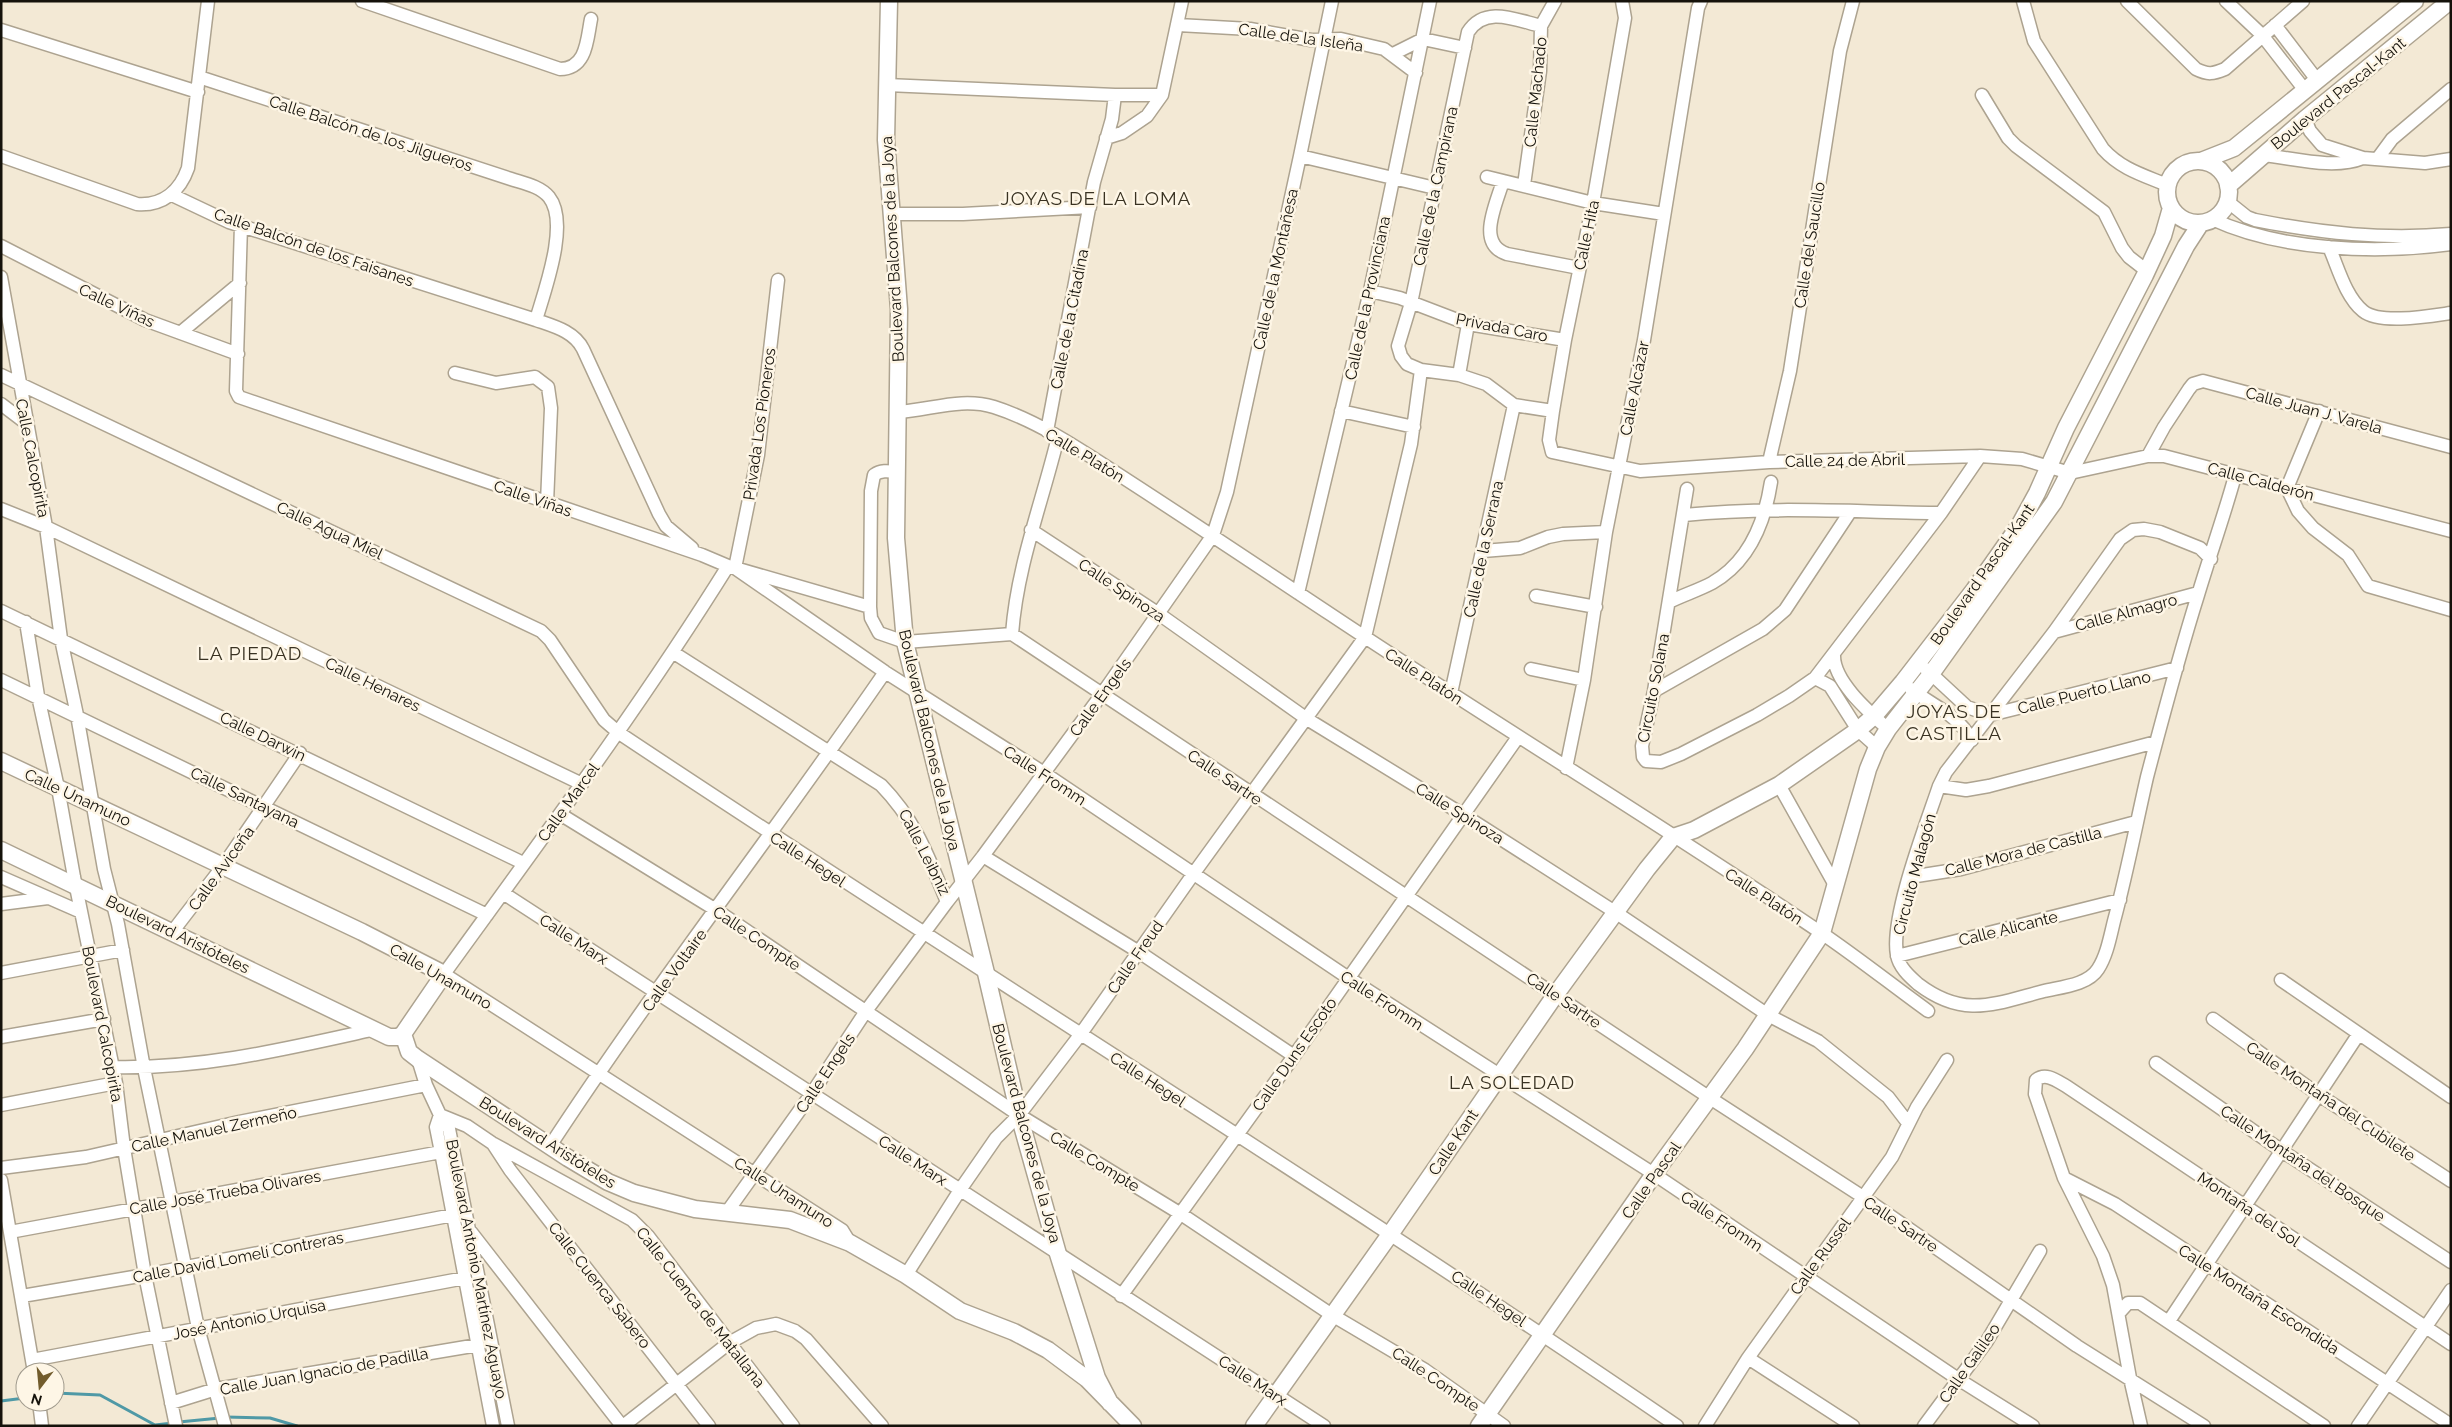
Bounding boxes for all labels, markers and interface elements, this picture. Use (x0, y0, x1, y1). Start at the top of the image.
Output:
street label: Calle de la Isleña (1237, 19, 1365, 56)
street label: Boulevard Pascal-Kant (2267, 33, 2410, 154)
street label: Calle Machado (1520, 36, 1551, 148)
street label: Calle Balcón de los Jilgueros (267, 92, 475, 175)
street label: Calle de la Campirana (1409, 105, 1462, 268)
street label: Boulevard Balcones de la Joya (877, 136, 908, 362)
street label: Calle del Saucillo (1790, 181, 1829, 310)
district label: JOYAS DE LA LOMA (1001, 187, 1191, 209)
street label: Calle de la Montañesa (1249, 187, 1302, 351)
street label: Calle Hita (1570, 198, 1603, 272)
street label: Calle Balcón de los Faisanes (212, 204, 416, 291)
street label: Calle de la Provinciana (1341, 214, 1394, 382)
street label: Calle de la Citadina (1047, 247, 1092, 391)
street label: Calle Viñas (76, 280, 158, 331)
street label: Privada Caro (1454, 309, 1550, 346)
street label: Calle Alcázar (1616, 339, 1653, 437)
street label: Privada Los Pioneros (739, 346, 780, 501)
street label: Calle Juan J. Varela (2243, 383, 2384, 438)
street label: Calle Calcopirita (12, 397, 53, 519)
street label: Calle Platón (1042, 424, 1128, 486)
street label: Calle 24 de Abril (1785, 450, 1906, 471)
street label: Calle Calderón (2206, 458, 2316, 505)
street label: Calle Viñas (491, 476, 575, 521)
street label: Calle de la Serrana (1460, 479, 1507, 619)
street label: Calle Agua Miel (273, 497, 387, 564)
street label: Boulevard Pascal-Kant (1926, 500, 2039, 649)
street label: Calle Spinoza (1075, 555, 1169, 626)
street label: Calle Almagro (2073, 590, 2179, 635)
street label: Boulevard Balcones de la Joya (895, 628, 964, 852)
street label: Circuito Solana (1634, 632, 1673, 744)
district label: LA PIEDAD (198, 642, 302, 664)
street label: Calle Platón (1381, 644, 1466, 709)
street label: Calle Henares (322, 653, 424, 716)
street label: Calle Engels (1066, 654, 1135, 740)
street label: Calle Puerto Llano (2016, 667, 2153, 718)
district label: JOYAS DE CASTILLA (1906, 700, 2002, 744)
street label: Calle Darwin (217, 707, 309, 765)
street label: Calle Fromm (1000, 742, 1090, 809)
street label: Calle Sartre (1184, 745, 1266, 809)
street label: Calle Marcel (534, 759, 604, 845)
street label: Calle Santayana (187, 763, 302, 832)
street label: Calle Unamuno (22, 765, 134, 830)
street label: Calle Spinoza (1412, 779, 1507, 848)
street label: Calle Leibniz (895, 806, 955, 899)
street label: Circuito Malagón (1889, 811, 1940, 937)
street label: Calle Aviceña (184, 822, 258, 914)
street label: Calle Mora de Castilla (1943, 823, 2103, 880)
street label: Calle Hegel (766, 828, 850, 891)
street label: Calle Platón (1721, 864, 1806, 929)
street label: Boulevard Aristóteles (103, 891, 253, 978)
street label: Calle Compte (709, 902, 804, 975)
street label: Calle Alicante (1957, 907, 2060, 950)
street label: Calle Marx (536, 910, 612, 969)
street label: Calle Freud (1103, 917, 1168, 998)
street label: Calle Voltaire (638, 925, 711, 1015)
street label: Calle Unamuno (386, 939, 495, 1013)
street label: Boulevard Calcopirita (78, 944, 127, 1104)
street label: Calle Fromm (1337, 967, 1427, 1034)
street label: Calle Sartre (1523, 968, 1605, 1032)
street label: Calle Duns Escoto (1248, 994, 1341, 1115)
street label: Boulevard Balcones de la Joya (988, 1021, 1065, 1245)
street label: Calle Engels (792, 1030, 859, 1117)
street label: Calle Montaña del Cubilete (2242, 1038, 2419, 1165)
street label: Calle Hegel (1106, 1048, 1190, 1111)
district label: LA SOLEDAD (1449, 1071, 1575, 1093)
street label: Boulevard Aristóteles (476, 1093, 620, 1192)
street label: Calle Montaña del Bosque (2217, 1101, 2389, 1226)
street label: Calle Manuel Zermeño (130, 1103, 298, 1156)
street label: Calle Kant (1424, 1105, 1483, 1179)
street label: Calle Compte (1046, 1127, 1143, 1196)
street label: Calle Marx (875, 1131, 951, 1190)
street label: Calle Pascal (1618, 1137, 1685, 1223)
street label: Boulevard Antonio Martínez Aguayo (442, 1138, 511, 1400)
street label: Calle Unamuno (730, 1153, 837, 1232)
street label: Calle José Trueba Olivares (128, 1166, 323, 1219)
street label: Montaña del Sol (2194, 1168, 2304, 1251)
street label: Calle Fromm (1677, 1187, 1766, 1256)
street label: Calle Sartre (1860, 1192, 1942, 1256)
street label: Calle Russel (1786, 1213, 1855, 1299)
street label: Calle Cuenca Sabero (544, 1218, 655, 1352)
street label: Calle Cuenca de Matallana (632, 1223, 769, 1391)
street label: Calle David Lomelí Contreras (131, 1228, 345, 1287)
street label: Calle Montaña Escondida (2175, 1240, 2343, 1359)
street label: Calle Hegel (1448, 1266, 1530, 1331)
street label: José Antonio Urquisa (171, 1295, 327, 1344)
street label: Calle Galileo (1935, 1320, 2004, 1407)
street label: Calle Compte (1388, 1343, 1483, 1416)
street label: Calle Juan Ignacio de Padilla (218, 1344, 430, 1399)
street label: Calle Marx (1215, 1351, 1291, 1410)
north arrow (15, 1362, 65, 1412)
text: N (29, 1390, 44, 1409)

